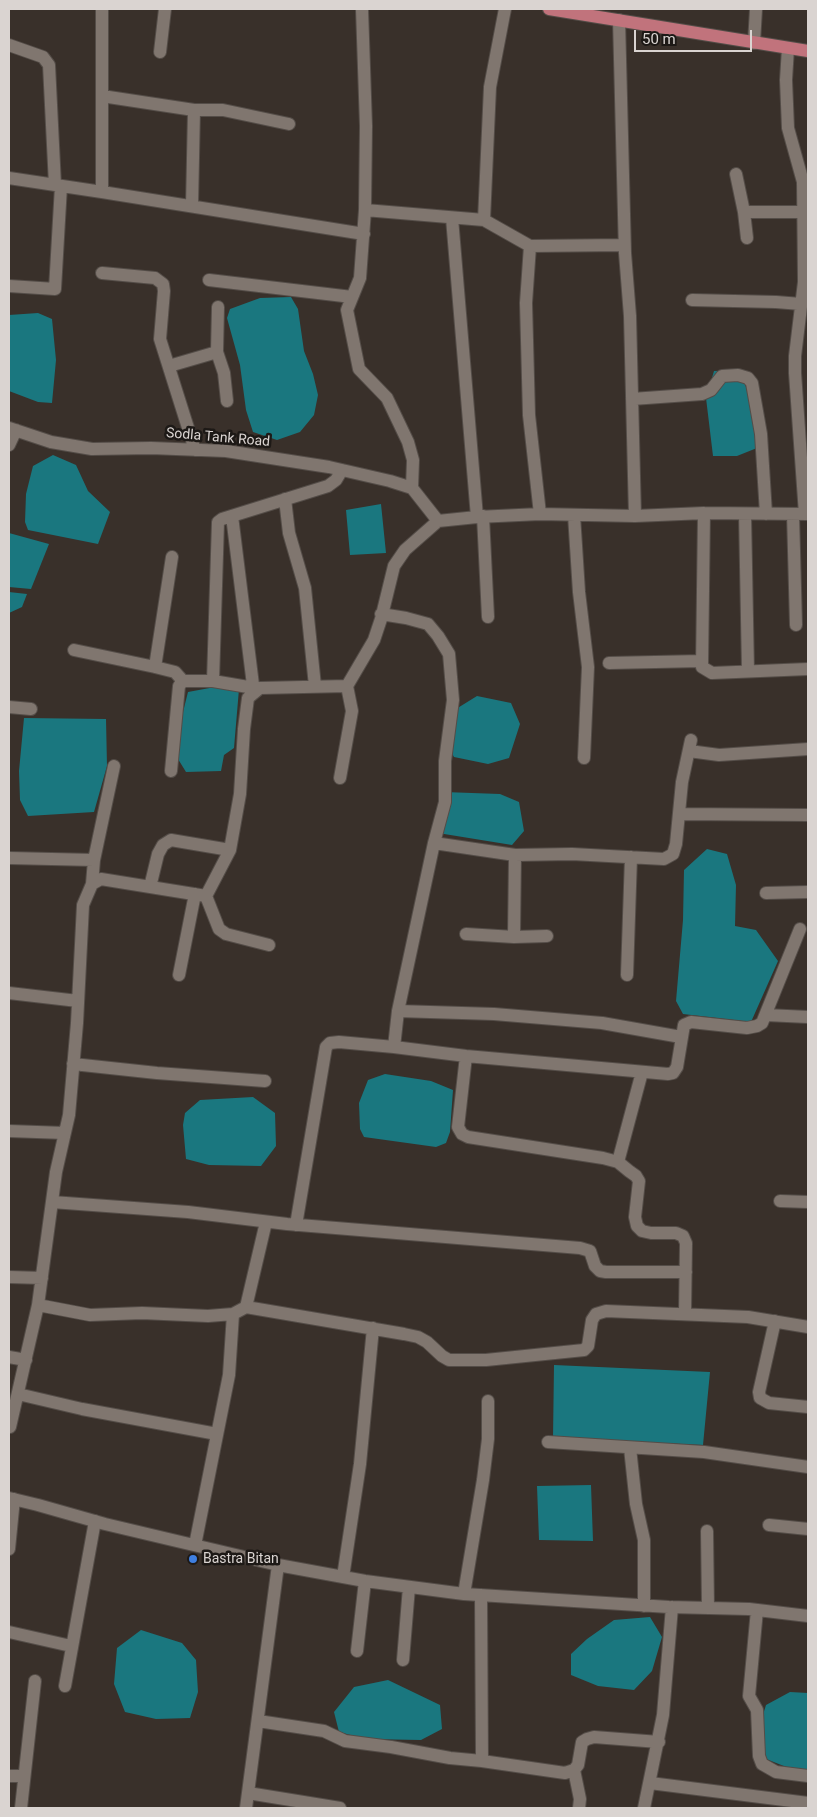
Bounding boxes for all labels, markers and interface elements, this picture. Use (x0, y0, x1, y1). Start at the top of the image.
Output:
scale bar (637, 20, 754, 52)
text: 50 m (642, 30, 676, 48)
street label: Sodla Tank Road (165, 425, 271, 451)
place label: Bastra Bitan (203, 1551, 279, 1567)
marker: Bastra Bitan (187, 1553, 199, 1565)

